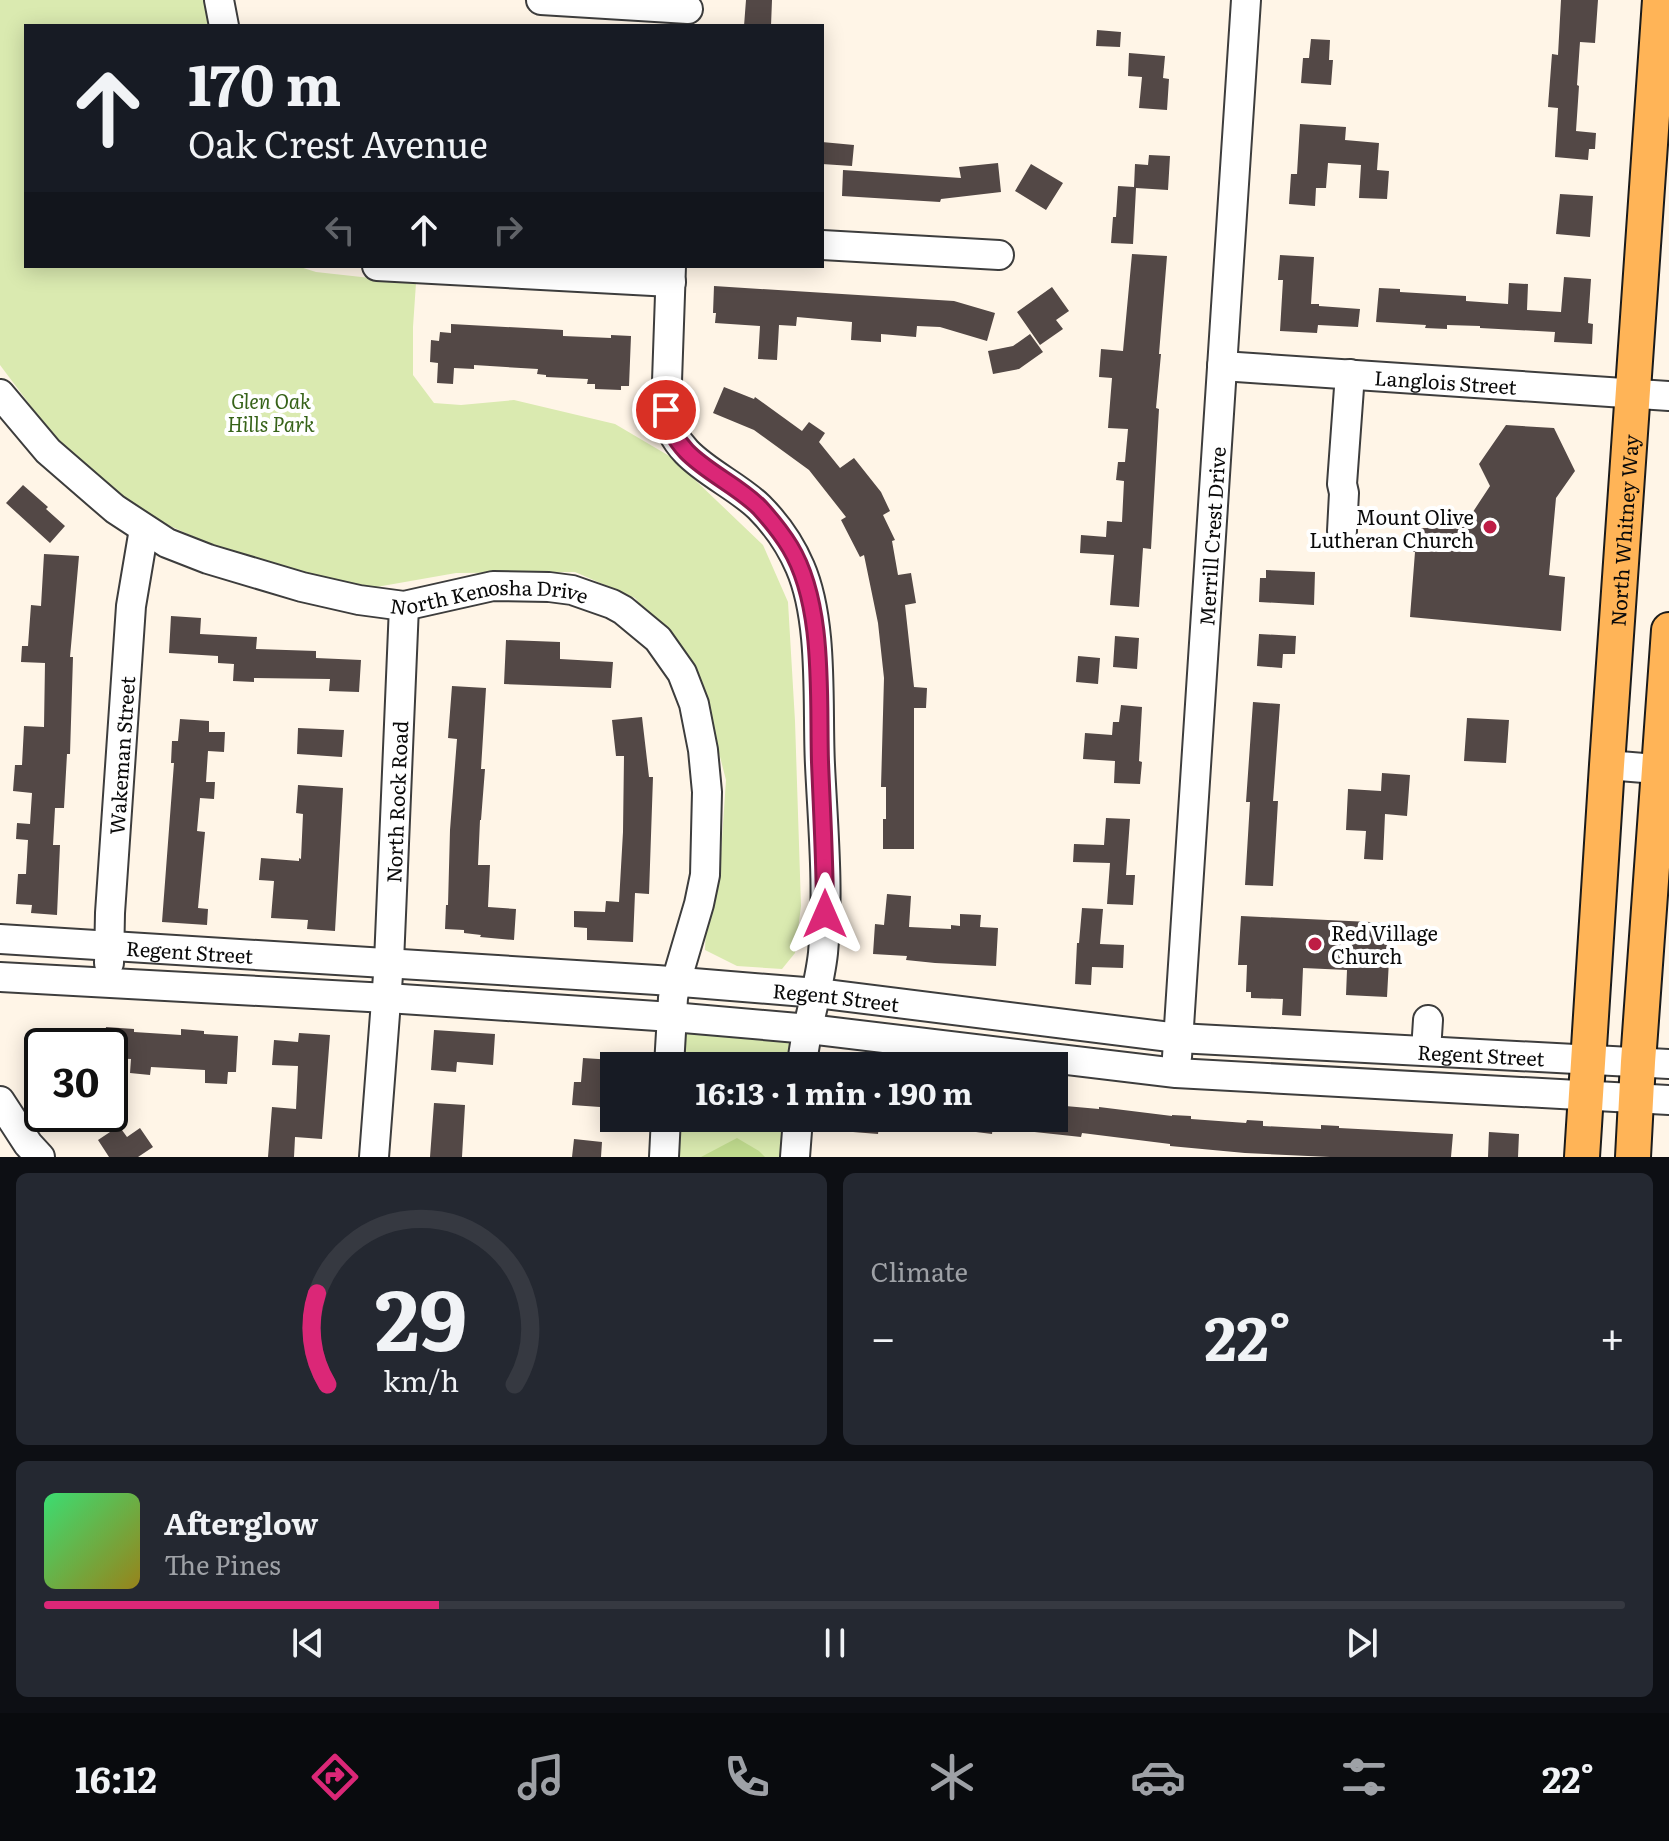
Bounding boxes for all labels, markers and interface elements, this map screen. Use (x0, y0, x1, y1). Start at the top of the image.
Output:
text: 170 m (188, 40, 341, 123)
icon: ahead (56, 56, 160, 160)
text: Oak Crest Avenue (188, 116, 488, 169)
icon: left (318, 208, 362, 252)
icon: ahead (402, 208, 446, 252)
icon: right (486, 208, 530, 252)
street label: Langlois Street (1373, 361, 1518, 401)
pin (632, 376, 700, 444)
park label: Glen Oak Hills Park (227, 385, 315, 438)
icon: arrive (644, 388, 688, 432)
street label: North Whitney Way (1602, 433, 1645, 627)
street label: Merrill Crest Drive (1190, 445, 1232, 627)
place label: Mount Olive Lutheran Church (1309, 501, 1474, 554)
marker: Mount Olive Lutheran Church (1481, 518, 1499, 536)
street label: North Kenosha Drive (388, 571, 593, 621)
street label: Wakeman Street (100, 675, 141, 836)
street label: North Rock Road (377, 720, 414, 883)
position arrow (783, 872, 867, 956)
place label: Red Village Church (1331, 917, 1438, 970)
street label: Regent Street (125, 932, 254, 970)
marker: Red Village Church (1306, 935, 1324, 953)
street label: Regent Street (771, 974, 901, 1018)
speed limit sign: 30 (24, 1028, 128, 1132)
street label: Regent Street (1417, 1036, 1545, 1072)
text: 16:13 · 1 min · 190 m (696, 1070, 972, 1114)
text: Climate (871, 1251, 968, 1290)
text: 29 (375, 1253, 468, 1377)
text: 22° (1204, 1290, 1291, 1379)
text: − (871, 1302, 896, 1368)
text: + (1599, 1302, 1625, 1368)
text: km/h (383, 1358, 459, 1401)
text: Afterglow (164, 1500, 318, 1544)
text: The Pines (164, 1544, 281, 1583)
icon: previous (286, 1621, 330, 1665)
icon: pause (813, 1621, 857, 1665)
icon: next (1340, 1621, 1384, 1665)
icon: directions (307, 1749, 363, 1805)
icon: music (513, 1749, 569, 1805)
icon: phone (719, 1749, 775, 1805)
icon: climate (924, 1749, 980, 1805)
icon: car (1130, 1749, 1186, 1805)
icon: filters (1336, 1749, 1392, 1805)
text: 16:12 (75, 1751, 157, 1804)
text: 22° (1542, 1751, 1594, 1804)

